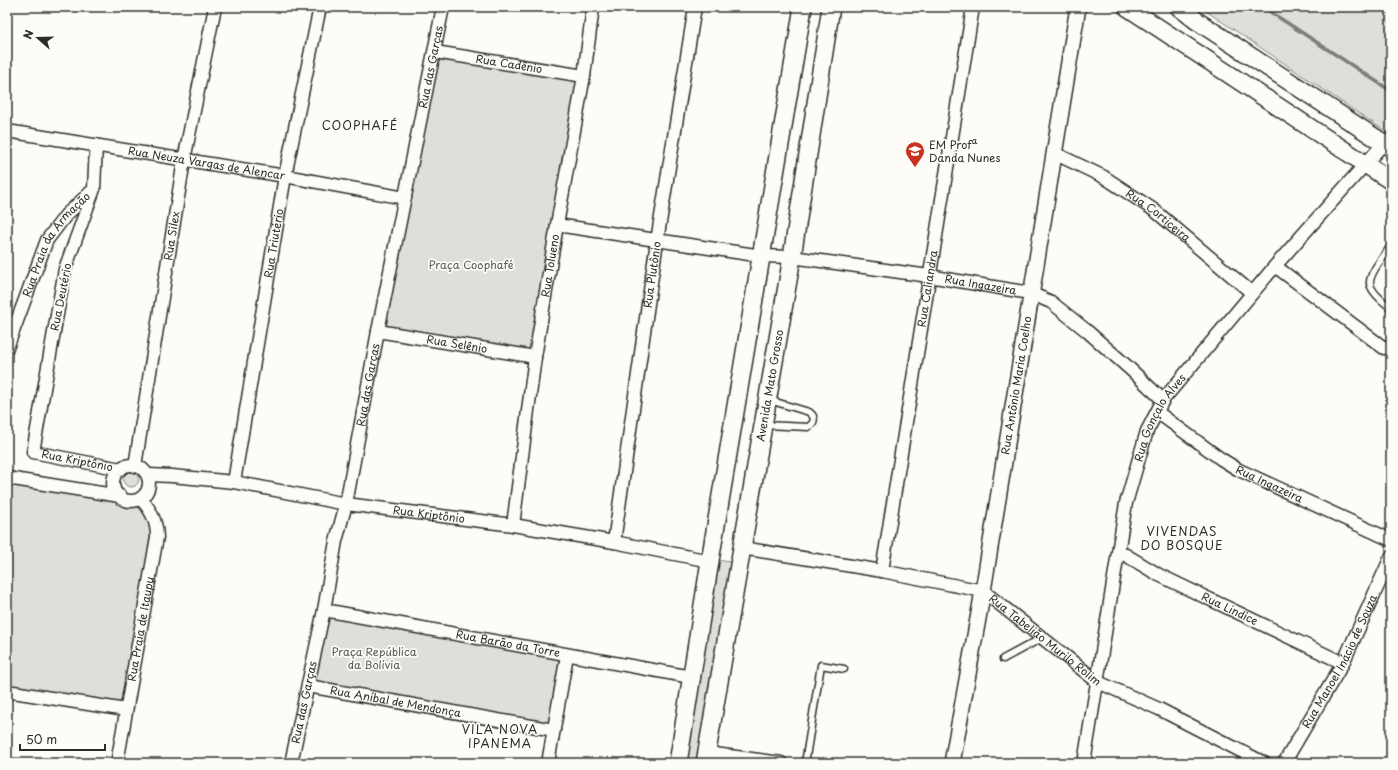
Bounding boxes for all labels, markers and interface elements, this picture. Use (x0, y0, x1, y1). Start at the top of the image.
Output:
north arrow (18, 18, 58, 58)
street label: Rua das Garças (414, 24, 447, 110)
text: N (19, 27, 38, 41)
street label: Rua Cadênio (475, 50, 544, 77)
district label: COOPHAFÉ (322, 116, 398, 134)
place label: EM Profª Danda Nunes (929, 136, 1001, 166)
school or university icon: EM Profª Danda Nunes (904, 140, 926, 168)
street label: Rua Neuza Vargas de Alencar (127, 142, 286, 184)
street label: Rua Corticeira (1123, 185, 1195, 246)
street label: Rua Praia da Armação (18, 188, 94, 299)
street label: Rua Triutério (259, 207, 287, 279)
street label: Rua Silex (159, 210, 184, 262)
street label: Rua Tolueno (536, 233, 563, 298)
street label: Rua Plutônio (639, 240, 665, 309)
street label: Rua Caliandra (912, 249, 942, 328)
park label: Praça Coophafé (428, 256, 514, 273)
street label: Rua Deutério (46, 261, 75, 332)
street label: Rua Ingazeira (944, 270, 1018, 299)
street label: Rua Antônio Maria Coelho (996, 315, 1036, 456)
street label: Avenida Mato Grosso (751, 328, 787, 443)
street label: Rua Selênio (425, 330, 489, 357)
street label: Rua das Garças (352, 342, 384, 428)
street label: Rua Gonçalo Alves (1130, 370, 1190, 464)
street label: Rua Kriptônio (40, 445, 114, 475)
street label: Rua Ingazeira (1233, 461, 1306, 506)
street label: Rua Kriptônio (392, 501, 466, 527)
district label: VIVENDAS DO BOSQUE (1140, 522, 1224, 554)
street label: Rua Praia de Itaupu (123, 575, 158, 683)
street label: Rua Lindice (1199, 588, 1261, 629)
street label: Rua Tabelião Murilo Rolim (985, 590, 1105, 690)
street label: Rua Manoel Inácio de Souza (1297, 591, 1381, 731)
street label: Rua Barão da Torre (455, 625, 562, 661)
park label: Praça República da Bolívia (331, 643, 417, 673)
street label: Rua das Garças (286, 660, 321, 745)
street label: Rua Aníbal de Mendonça (329, 681, 463, 721)
district label: VILA NOVA IPANEMA (462, 720, 538, 752)
scale bar (20, 726, 105, 752)
text: 50 m (26, 730, 57, 748)

